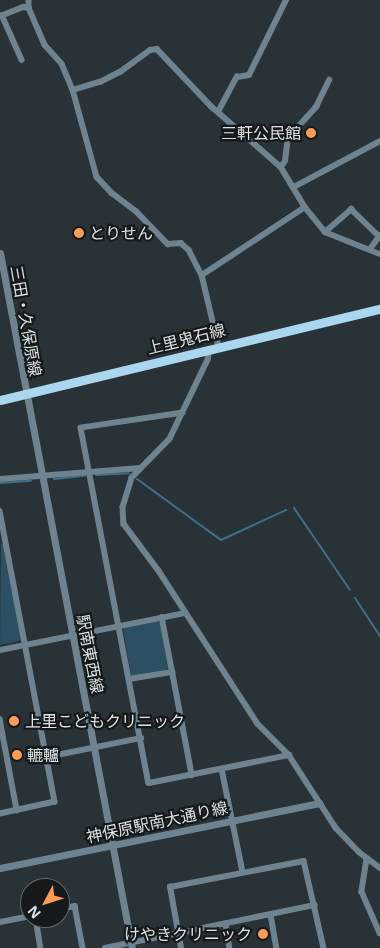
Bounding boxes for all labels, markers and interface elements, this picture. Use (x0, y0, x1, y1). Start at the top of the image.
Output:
place label: 三軒公民館 (221, 123, 301, 143)
marker: 三軒公民館 (305, 127, 317, 139)
place label: とりせん (89, 223, 153, 243)
marker: とりせん (73, 227, 85, 239)
street label: 三田・久保原線 (7, 264, 45, 378)
street label: 上里鬼石線 (145, 320, 227, 358)
street label: 駅南東西線 (73, 613, 107, 695)
place label: 上里こどもクリニック (25, 711, 185, 731)
marker: 上里こどもクリニック (7, 714, 21, 728)
place label: 轆轤 (27, 745, 59, 765)
marker: 轆轤 (11, 749, 23, 761)
street label: 神保原駅南大通り線 (85, 798, 229, 846)
north arrow (20, 878, 70, 928)
text: N (23, 902, 45, 923)
place label: けやきクリニック (124, 924, 252, 944)
marker: けやきクリニック (256, 927, 270, 941)

